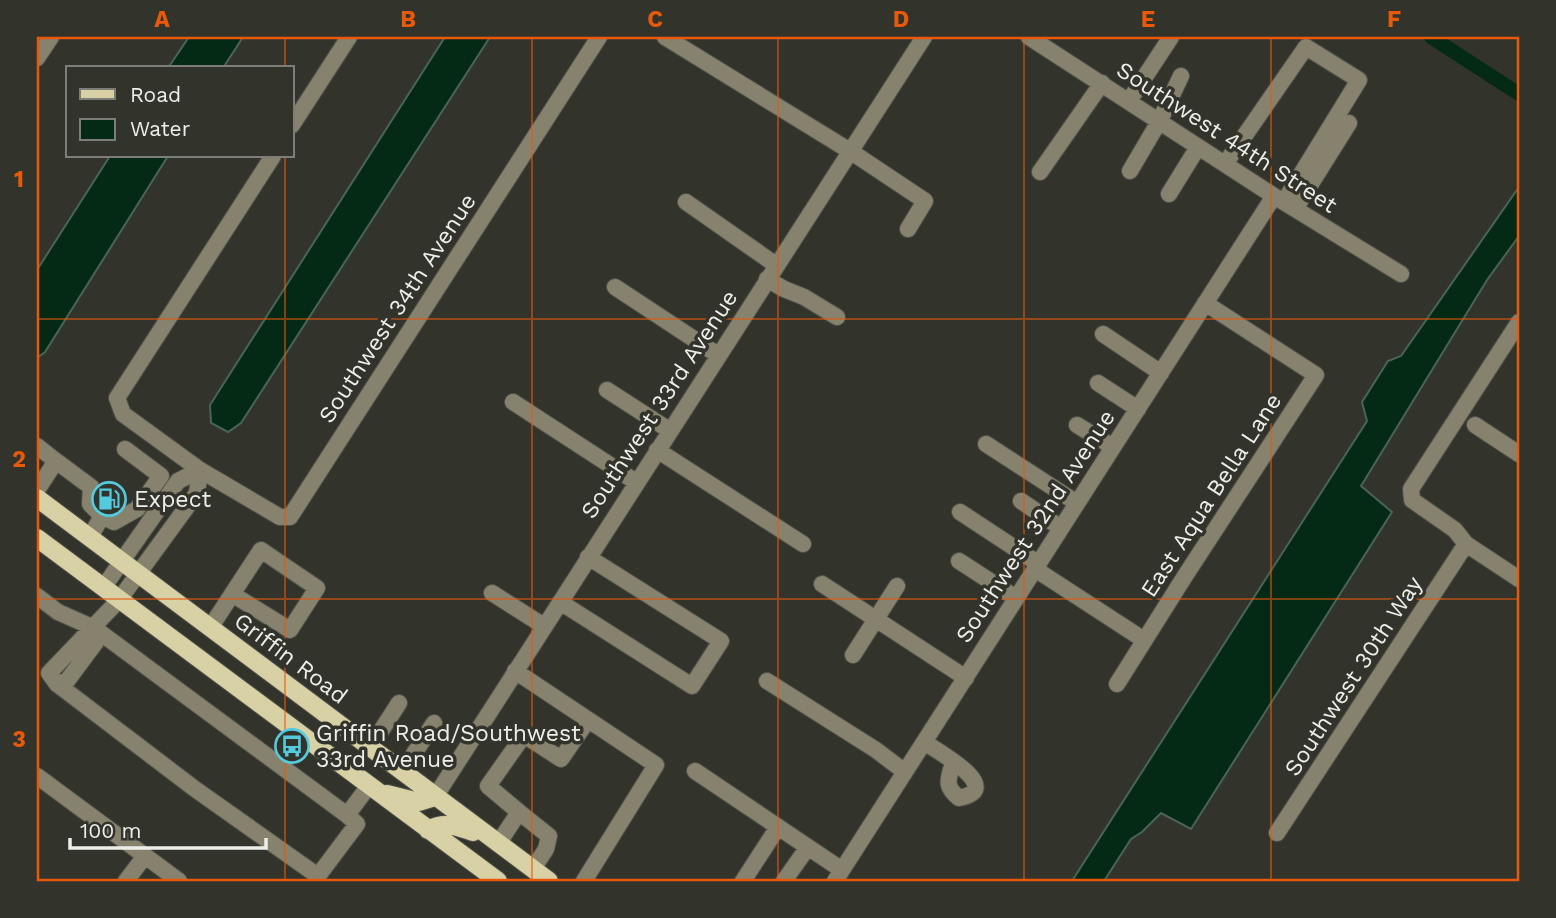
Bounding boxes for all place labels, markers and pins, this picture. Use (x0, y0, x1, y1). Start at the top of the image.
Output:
fuel station icon: Expect (90, 480, 128, 518)
place label: Expect (134, 486, 212, 513)
place label: Griffin Road/Southwest 33rd Avenue (316, 720, 581, 773)
bus stop icon: Griffin Road/Southwest 33rd Avenue (273, 727, 311, 765)

